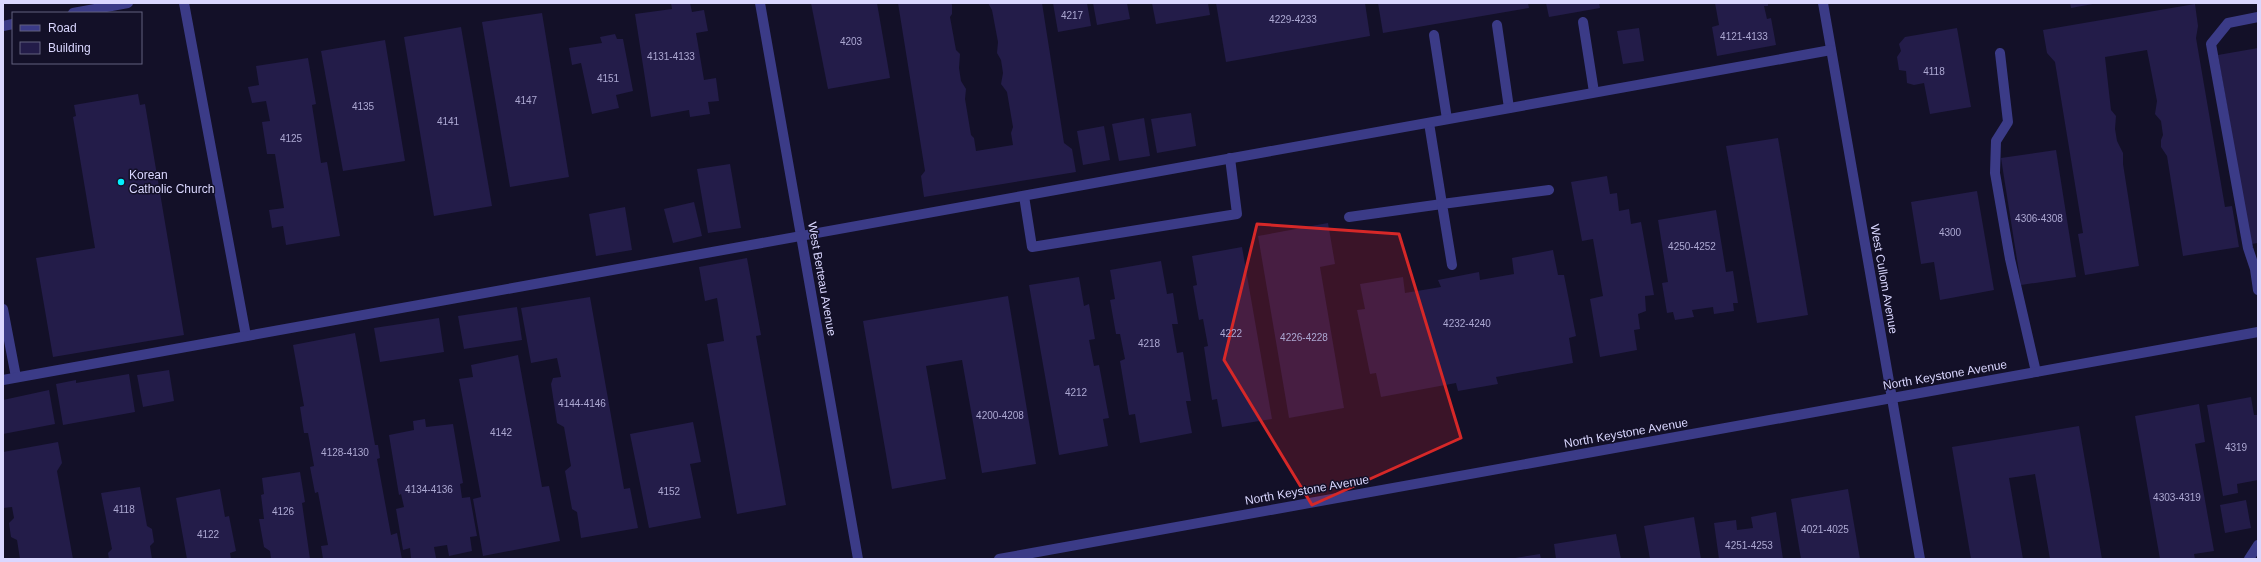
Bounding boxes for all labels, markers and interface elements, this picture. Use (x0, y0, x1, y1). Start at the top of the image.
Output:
house number: 4217 (1061, 10, 1084, 21)
legend (12, 12, 142, 64)
house number: 4229-4233 (1269, 14, 1317, 25)
text: Road (48, 21, 77, 35)
house number: 4121-4133 (1720, 31, 1768, 42)
house number: 4203 (840, 36, 863, 47)
text: Building (48, 41, 91, 55)
house number: 4131-4133 (647, 51, 695, 62)
house number: 4118 (1923, 66, 1945, 77)
house number: 4151 (597, 73, 620, 84)
house number: 4147 (515, 95, 538, 106)
house number: 4135 (352, 101, 375, 112)
house number: 4141 (437, 116, 460, 127)
house number: 4125 (280, 133, 303, 144)
place label: Korean Catholic Church (129, 168, 214, 196)
marker: Korean Catholic Church (116, 177, 126, 187)
house number: 4306-4308 (2015, 213, 2063, 224)
street label: West Berteau Avenue (805, 221, 839, 337)
street label: West Cullom Avenue (1867, 223, 1901, 335)
house number: 4300 (1939, 227, 1962, 238)
house number: 4250-4252 (1668, 241, 1716, 252)
house number: 4232-4240 (1443, 318, 1491, 329)
house number: 4222 (1220, 328, 1243, 339)
house number: 4226-4228 (1280, 332, 1328, 343)
house number: 4218 (1138, 338, 1161, 349)
street label: North Keystone Avenue (1882, 357, 2009, 393)
house number: 4212 (1065, 387, 1088, 398)
house number: 4144-4146 (558, 398, 606, 409)
house number: 4200-4208 (976, 410, 1024, 421)
street label: North Keystone Avenue (1563, 415, 1690, 451)
house number: 4142 (490, 427, 513, 438)
house number: 4319 (2225, 442, 2248, 453)
house number: 4128-4130 (321, 447, 369, 458)
street label: North Keystone Avenue (1244, 472, 1371, 508)
house number: 4134-4136 (405, 484, 453, 495)
house number: 4152 (658, 486, 681, 497)
house number: 4303-4319 (2153, 492, 2201, 503)
house number: 4118 (113, 504, 135, 515)
house number: 4126 (272, 506, 295, 517)
house number: 4021-4025 (1801, 524, 1849, 535)
house number: 4122 (197, 529, 220, 540)
house number: 4251-4253 (1725, 540, 1773, 551)

